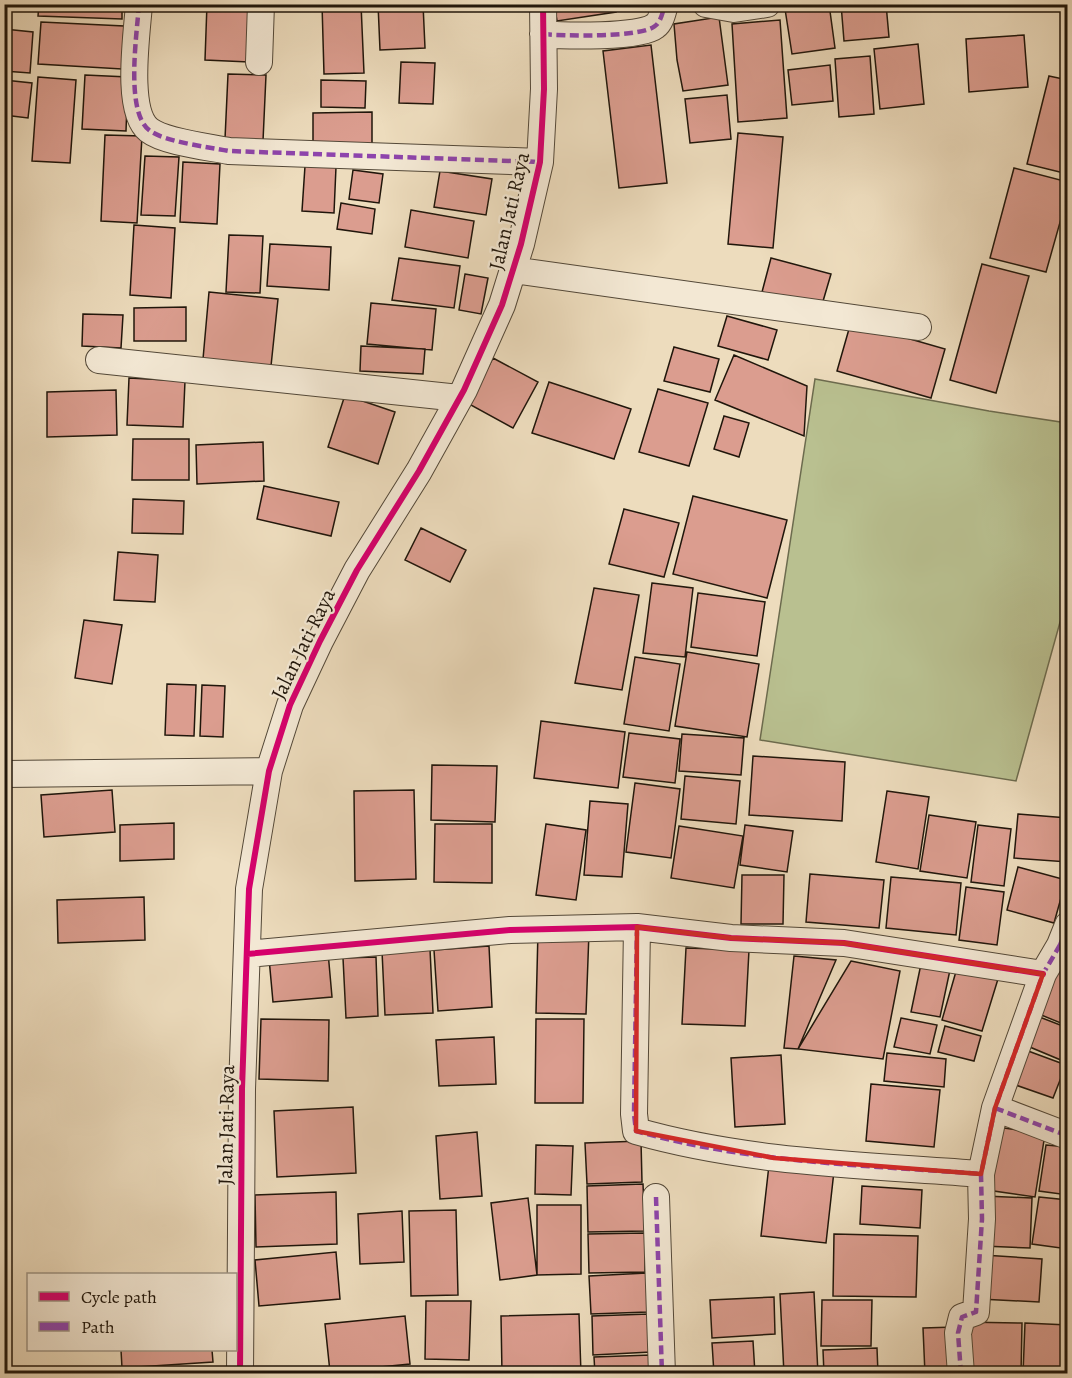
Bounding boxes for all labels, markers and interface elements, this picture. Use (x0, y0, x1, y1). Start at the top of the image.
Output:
street label: Jalan Jati Raya (482, 149, 536, 273)
street label: Jalan Jati Raya (264, 584, 342, 704)
street label: Jalan Jati Raya (211, 1064, 241, 1185)
legend (27, 1273, 237, 1351)
text: Cycle path (81, 1285, 157, 1309)
text: Path (81, 1315, 115, 1339)

